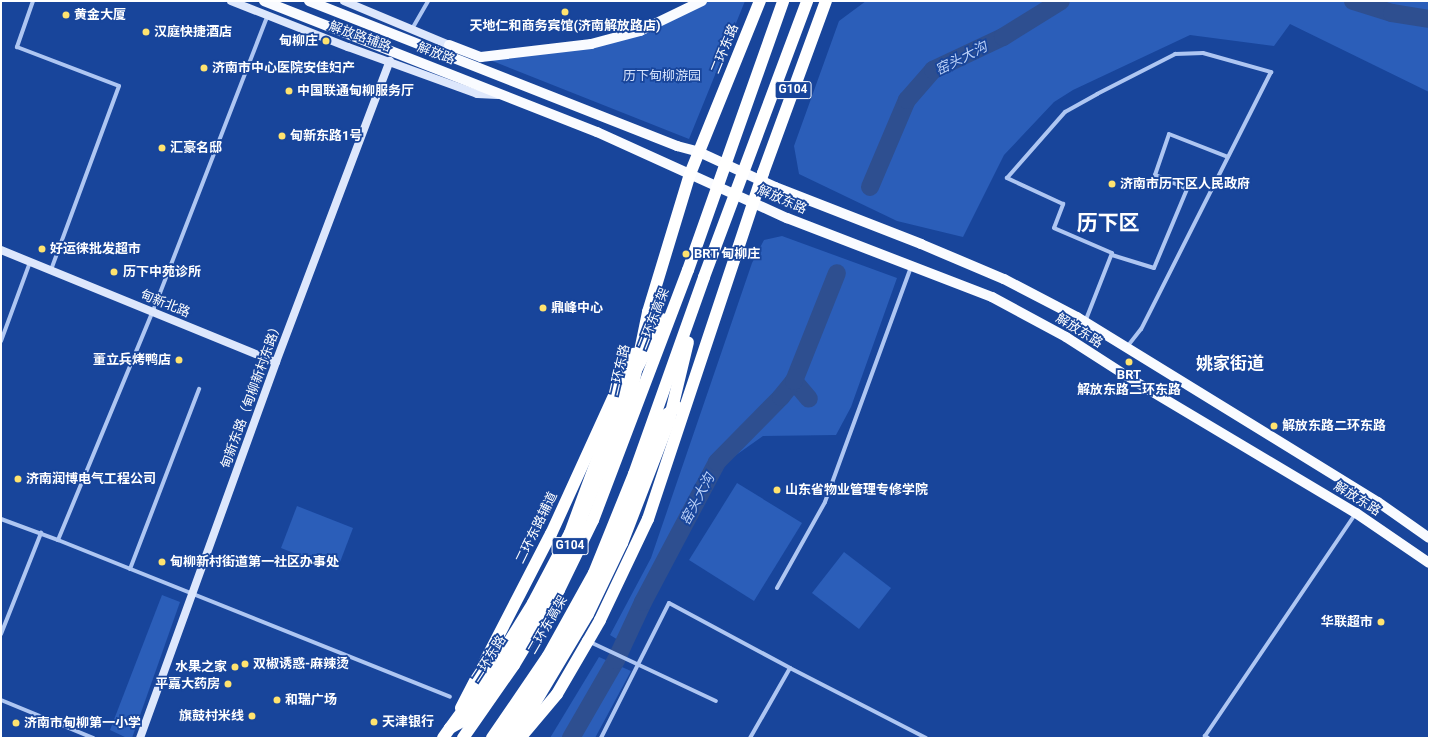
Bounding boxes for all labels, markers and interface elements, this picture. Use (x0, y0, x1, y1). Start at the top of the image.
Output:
place label: 黄金大厦 (74, 7, 126, 23)
marker: 天地仁和商务宾馆(济南解放路店) (560, 7, 570, 17)
marker: 黄金大厦 (61, 10, 71, 20)
place label: 天地仁和商务宾馆(济南解放路店) (469, 18, 661, 34)
street label: 解放路辅路 (327, 19, 393, 55)
street label: 二环东路 (708, 22, 742, 76)
place label: 汉庭快捷酒店 (154, 24, 232, 40)
marker: 汉庭快捷酒店 (141, 27, 151, 37)
place label: 甸柳庄 (279, 33, 318, 49)
marker: 甸柳庄 (321, 36, 331, 46)
water label: 窑头大沟 (932, 38, 990, 78)
street label: 解放路 (415, 40, 457, 68)
place label: 济南市中心医院安佳妇产 (212, 60, 355, 76)
marker: 济南市中心医院安佳妇产 (199, 63, 209, 73)
park label: 历下甸柳游园 (623, 68, 701, 84)
road number: G104 (774, 80, 812, 100)
place label: 中国联通甸柳服务厅 (297, 83, 414, 99)
marker: 中国联通甸柳服务厅 (284, 86, 294, 96)
place label: 甸新东路1号 (290, 128, 362, 144)
marker: 甸新东路1号 (277, 131, 287, 141)
place label: 汇豪名邸 (170, 140, 222, 156)
marker: 汇豪名邸 (157, 143, 167, 153)
place label: 济南市历下区人民政府 (1120, 176, 1250, 192)
marker: 济南市历下区人民政府 (1107, 179, 1117, 189)
street label: 解放东路 (755, 182, 809, 218)
district label: 历下区 (1077, 210, 1139, 236)
place label: 好运徕批发超市 (50, 241, 141, 257)
marker: 好运徕批发超市 (37, 244, 47, 254)
place label: BRT 甸柳庄 (694, 246, 761, 262)
marker: BRT 甸柳庄 (681, 249, 691, 259)
place label: 历下中苑诊所 (123, 264, 201, 280)
marker: 历下中苑诊所 (108, 266, 120, 278)
street label: 二环东高架 (635, 286, 673, 352)
street label: 甸新北路 (138, 287, 192, 321)
place label: 鼎峰中心 (551, 300, 603, 316)
marker: 鼎峰中心 (538, 303, 548, 313)
street label: 解放东路 (1053, 311, 1105, 351)
street label: 甸新东路（甸柳新村东路） (218, 319, 286, 471)
street label: 二环东路 (607, 343, 633, 397)
place label: 董立兵烤鸭店 (93, 352, 171, 368)
district label: 姚家街道 (1196, 354, 1264, 374)
marker: 董立兵烤鸭店 (174, 355, 184, 365)
marker: BRT 解放东路二环东路 (1124, 357, 1134, 367)
place label: BRT 解放东路二环东路 (1077, 368, 1181, 399)
place label: 解放东路二环东路 (1282, 418, 1386, 434)
marker: 解放东路二环东路 (1269, 421, 1279, 431)
water label: 窑头大沟 (676, 470, 718, 528)
place label: 济南润博电气工程公司 (26, 471, 156, 487)
marker: 济南润博电气工程公司 (13, 474, 23, 484)
street label: 解放东路 (1331, 479, 1383, 519)
place label: 山东省物业管理专修学院 (785, 482, 928, 498)
marker: 山东省物业管理专修学院 (772, 485, 782, 495)
street label: 二环东路辅道 (513, 490, 561, 566)
road number: G104 (551, 536, 589, 556)
place label: 甸柳新村街道第一社区办事处 (170, 554, 339, 570)
marker: 甸柳新村街道第一社区办事处 (157, 557, 167, 567)
street label: 二环东高架 (525, 593, 571, 657)
place label: 华联超市 (1321, 614, 1373, 630)
marker: 华联超市 (1376, 617, 1386, 627)
street label: 二环东路 (468, 633, 510, 685)
place label: 双椒诱惑-麻辣烫 (253, 656, 349, 672)
place label: 水果之家 (175, 659, 227, 675)
marker: 双椒诱惑-麻辣烫 (240, 659, 250, 669)
marker: 水果之家 (230, 662, 240, 672)
place label: 平嘉大药房 (155, 676, 220, 692)
marker: 平嘉大药房 (223, 679, 233, 689)
place label: 和瑞广场 (285, 692, 337, 708)
marker: 和瑞广场 (272, 695, 282, 705)
place label: 旗鼓村米线 (179, 708, 244, 724)
marker: 旗鼓村米线 (247, 711, 257, 721)
place label: 天津银行 (382, 714, 434, 730)
place label: 济南市甸柳第一小学 (24, 715, 141, 731)
marker: 天津银行 (369, 717, 379, 727)
marker: 济南市甸柳第一小学 (11, 718, 21, 728)

